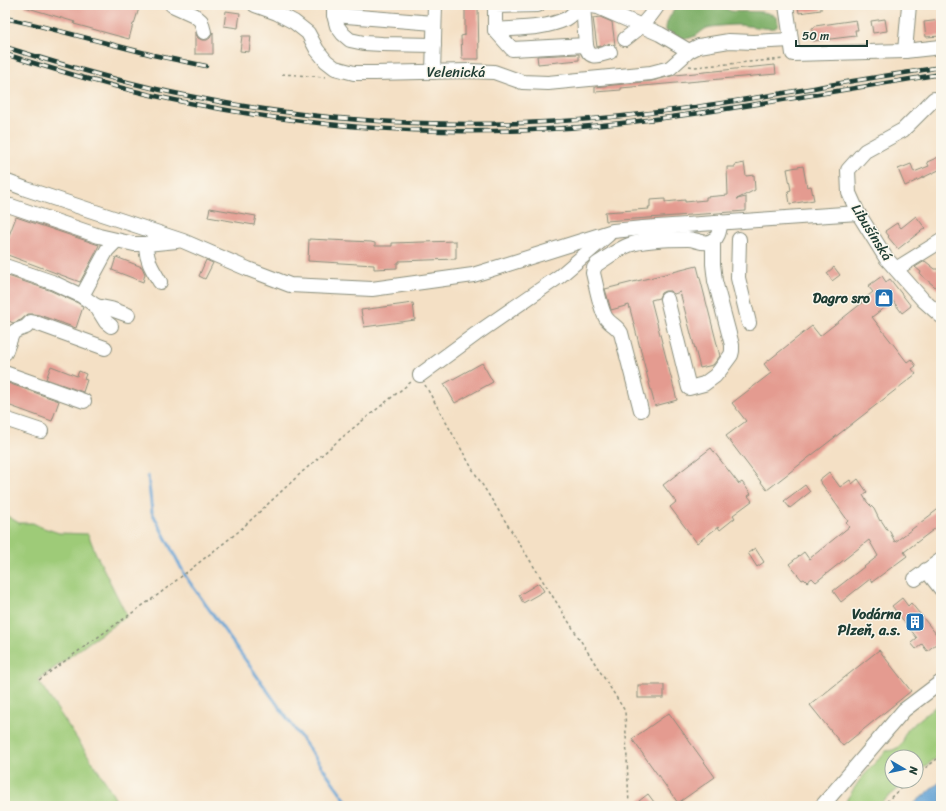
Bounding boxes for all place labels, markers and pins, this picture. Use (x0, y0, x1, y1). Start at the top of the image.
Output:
place label: Dagro sro (813, 286, 870, 311)
shop icon: Dagro sro (873, 287, 895, 309)
place label: Vodárna Plzeň, a.s. (838, 602, 902, 643)
building icon: Vodárna Plzeň, a.s. (904, 611, 926, 633)

